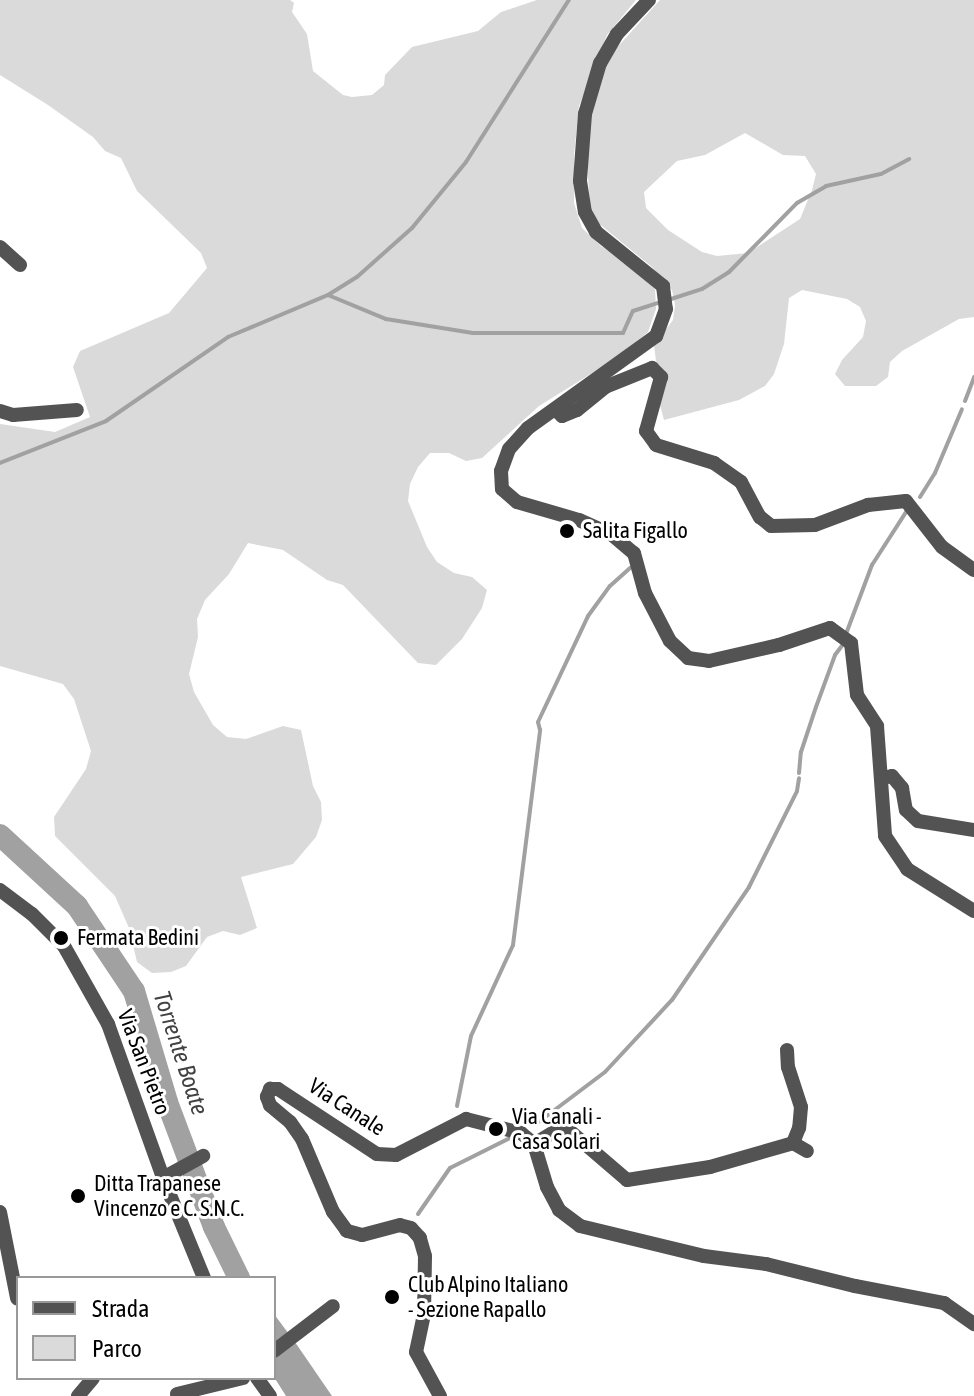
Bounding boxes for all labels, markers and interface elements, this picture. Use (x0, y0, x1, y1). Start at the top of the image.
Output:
place label: Salita Figallo (583, 518, 688, 544)
marker: Salita Figallo (558, 522, 576, 540)
place label: Fermata Bedini (77, 925, 199, 951)
marker: Fermata Bedini (52, 929, 70, 947)
water label: Torrente Boate (147, 987, 215, 1119)
street label: Via San Pietro (112, 1006, 176, 1118)
street label: Via Canale (304, 1073, 390, 1141)
place label: Via Canali - Casa Solari (512, 1103, 602, 1154)
marker: Via Canali - Casa Solari (487, 1120, 505, 1138)
place label: Ditta Trapanese Vincenzo e C. S.N.C. (94, 1170, 244, 1222)
marker: Ditta Trapanese Vincenzo e C. S.N.C. (69, 1187, 87, 1205)
place label: Club Alpino Italiano - Sezione Rapallo (408, 1271, 568, 1322)
legend (16, 1276, 276, 1380)
marker: Club Alpino Italiano - Sezione Rapallo (383, 1288, 401, 1306)
text: Strada (92, 1295, 149, 1322)
text: Parco (92, 1335, 142, 1362)

